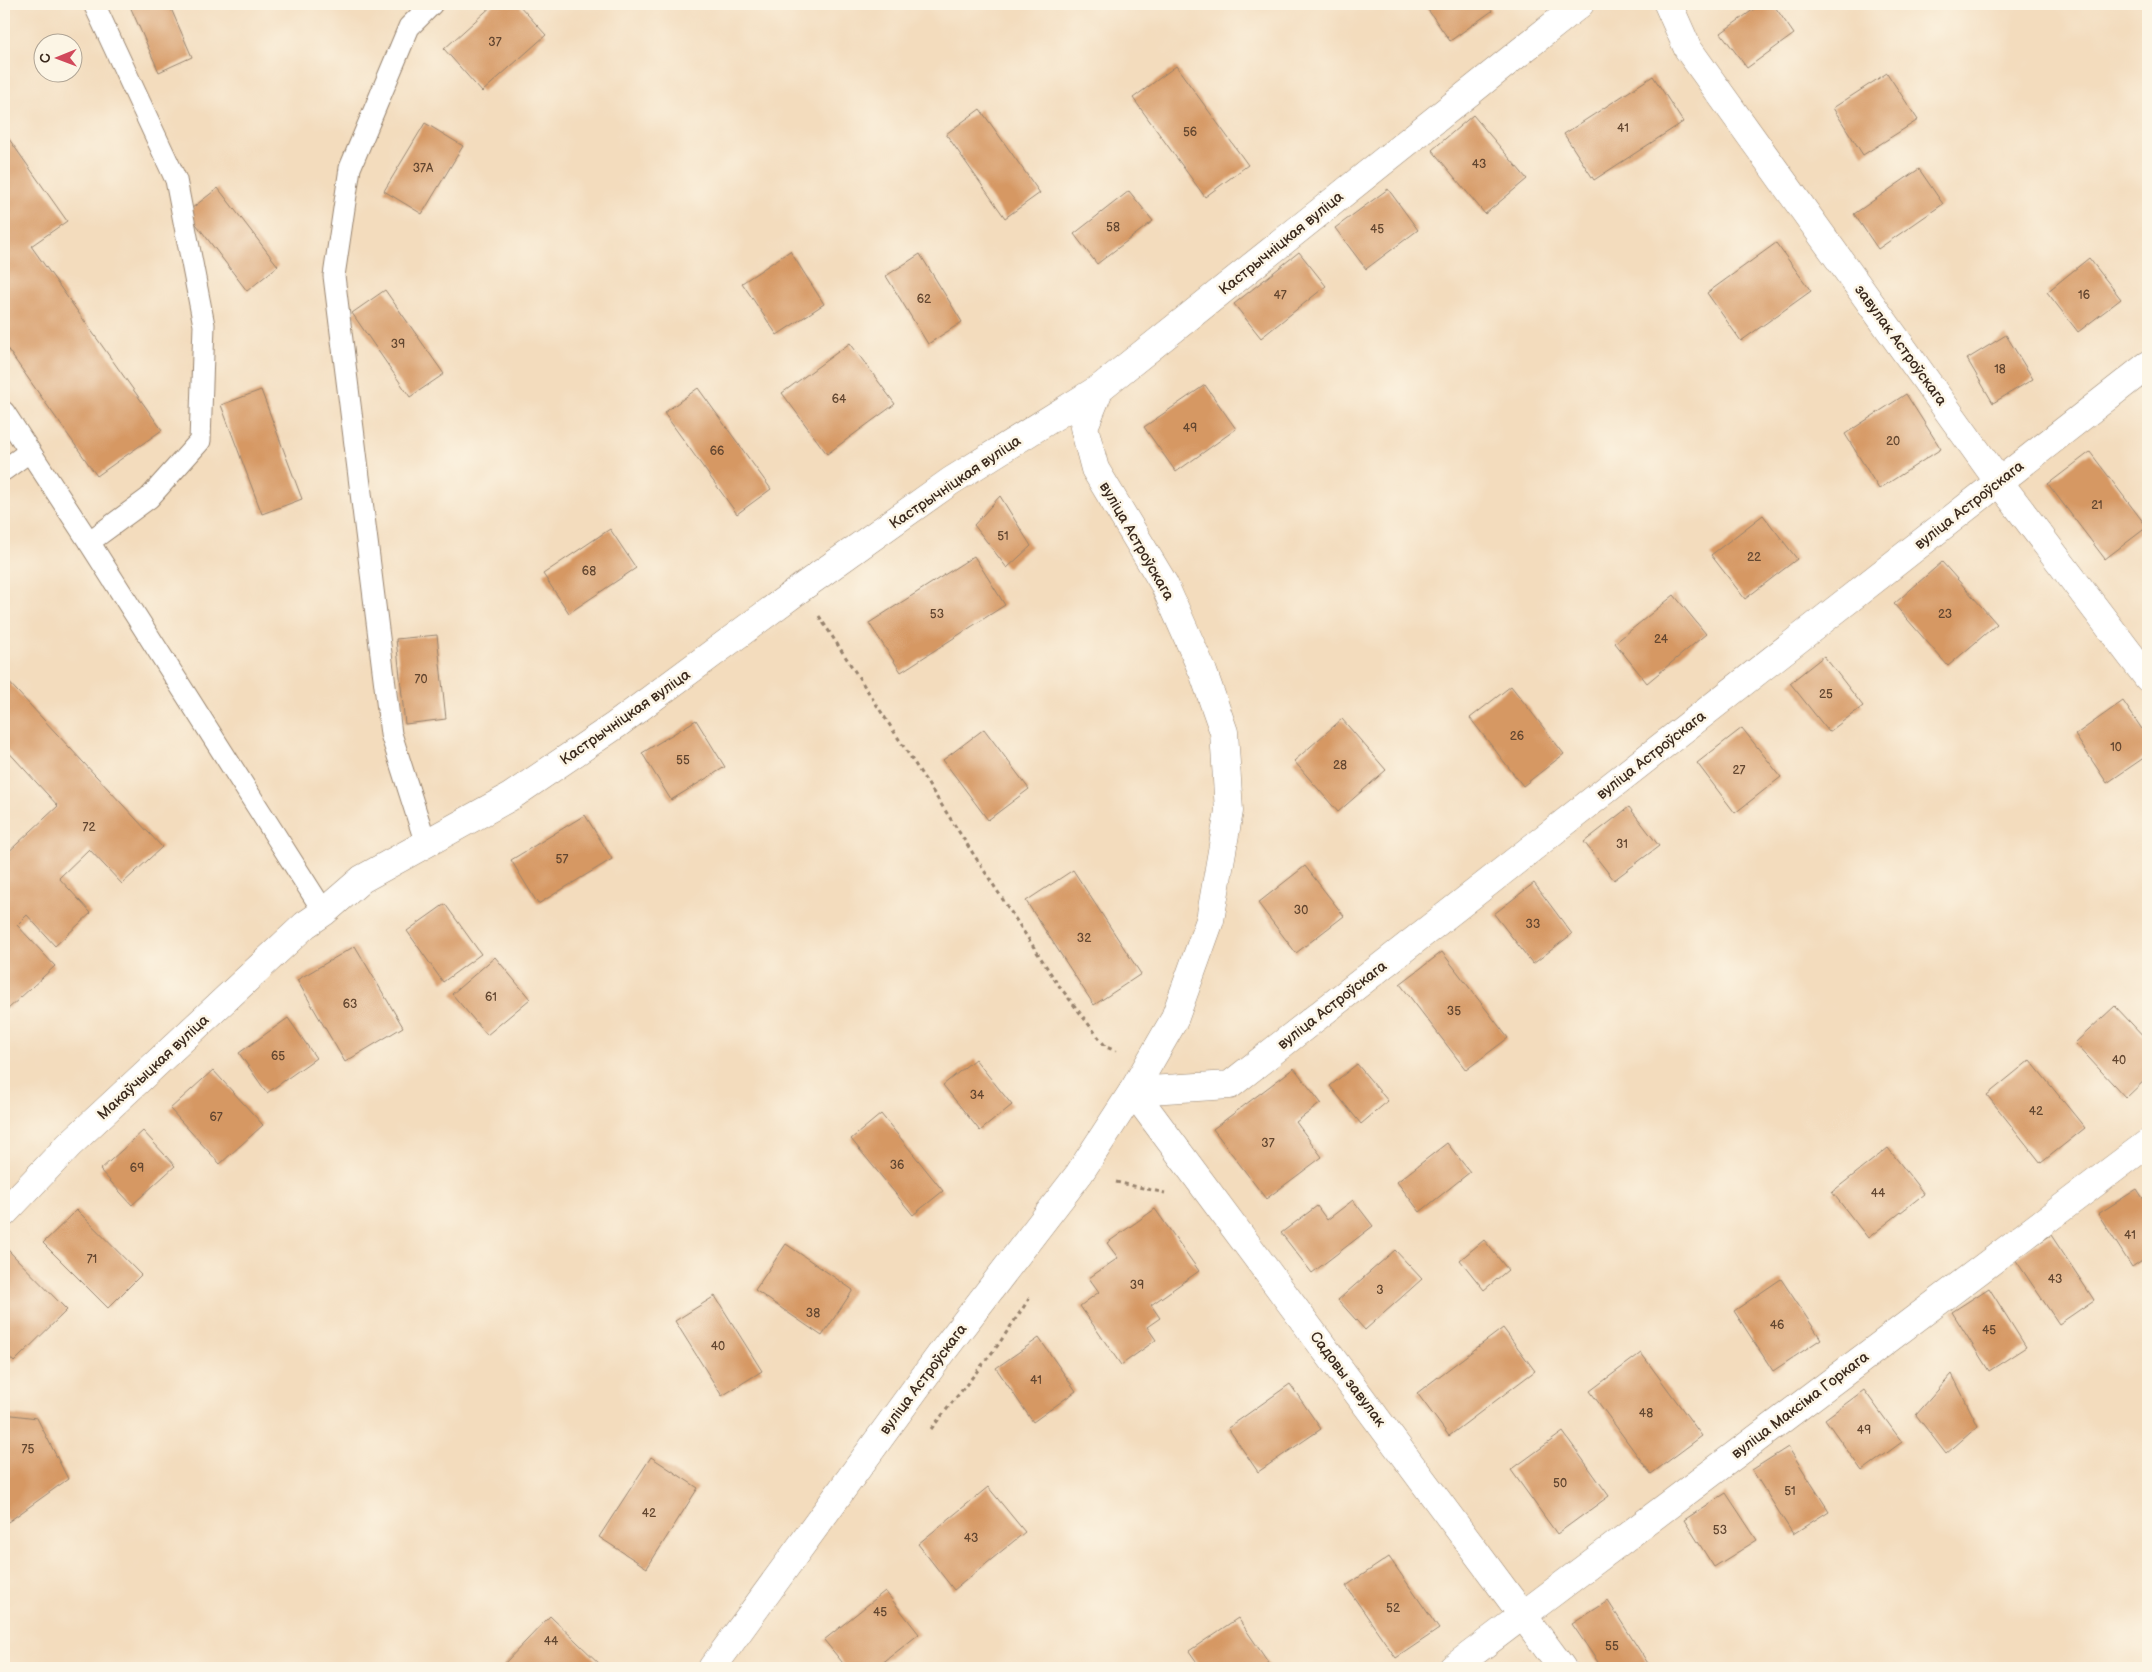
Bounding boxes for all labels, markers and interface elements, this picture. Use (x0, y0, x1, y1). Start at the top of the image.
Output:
north arrow (32, 32, 82, 82)
house number: 37 (488, 35, 502, 50)
text: С (37, 53, 54, 63)
house number: 41 (1617, 121, 1629, 136)
house number: 56 (1183, 125, 1197, 140)
house number: 43 (1472, 157, 1486, 172)
house number: 37А (413, 161, 434, 176)
street label: Кастрычніцкая вуліца (1215, 187, 1347, 299)
house number: 58 (1106, 220, 1120, 235)
house number: 45 (1370, 222, 1384, 237)
street label: завулак Астроўскага (1850, 281, 1951, 410)
house number: 47 (1273, 288, 1287, 303)
house number: 16 (2078, 288, 2090, 303)
house number: 62 (917, 292, 931, 307)
house number: 39 (391, 337, 405, 352)
house number: 18 (1994, 362, 2006, 377)
house number: 64 (832, 392, 847, 407)
house number: 49 (1183, 421, 1197, 436)
street label: Кастрычніцкая вуліца (886, 431, 1025, 533)
house number: 20 (1886, 434, 1900, 449)
house number: 66 (710, 444, 724, 459)
street label: вуліца Астроўскага (1911, 457, 2028, 554)
street label: вуліца Астроўскага (1095, 479, 1178, 604)
house number: 21 (2091, 498, 2103, 513)
house number: 51 (997, 529, 1009, 544)
house number: 22 (1747, 550, 1761, 565)
house number: 68 (582, 564, 596, 579)
house number: 53 (930, 607, 944, 622)
house number: 23 (1938, 607, 1952, 622)
house number: 24 (1654, 632, 1669, 647)
street label: Кастрычніцкая вуліца (557, 665, 694, 770)
house number: 70 (415, 672, 427, 687)
house number: 25 (1819, 687, 1833, 702)
street label: вуліца Астроўскага (1593, 707, 1710, 804)
house number: 26 (1510, 729, 1524, 744)
house number: 10 (2110, 740, 2122, 755)
house number: 55 (676, 753, 690, 768)
house number: 28 (1333, 758, 1347, 773)
house number: 27 (1733, 763, 1746, 778)
house number: 72 (83, 820, 95, 835)
house number: 31 (1616, 837, 1628, 852)
house number: 57 (556, 852, 568, 867)
house number: 30 (1294, 903, 1308, 918)
house number: 33 (1526, 917, 1540, 932)
house number: 32 (1077, 931, 1091, 946)
street label: вуліца Астроўскага (1274, 957, 1391, 1054)
house number: 61 (485, 990, 497, 1005)
house number: 63 (343, 997, 357, 1012)
house number: 35 (1447, 1004, 1461, 1019)
street label: Макаўчыцкая вуліца (93, 1011, 213, 1124)
house number: 65 (271, 1049, 285, 1064)
house number: 40 (2112, 1053, 2126, 1068)
house number: 34 (970, 1088, 985, 1103)
house number: 42 (2029, 1104, 2043, 1119)
house number: 67 (209, 1110, 223, 1125)
house number: 37 (1261, 1136, 1275, 1151)
house number: 36 (890, 1158, 904, 1173)
house number: 69 (130, 1161, 144, 1176)
house number: 44 (1871, 1186, 1886, 1201)
house number: 41 (2124, 1228, 2136, 1243)
house number: 71 (87, 1252, 97, 1267)
house number: 43 (2048, 1272, 2062, 1287)
house number: 39 (1130, 1278, 1144, 1293)
house number: 3 (1376, 1283, 1384, 1298)
house number: 38 (806, 1306, 820, 1321)
house number: 46 (1770, 1318, 1784, 1333)
street label: вуліца Астроўскага (876, 1320, 971, 1438)
house number: 45 (1982, 1323, 1996, 1338)
street label: Садовы завулак (1305, 1328, 1390, 1431)
house number: 40 (711, 1339, 725, 1354)
street label: вуліца Максіма Горкага (1728, 1347, 1873, 1463)
house number: 41 (1030, 1373, 1042, 1388)
house number: 48 (1639, 1406, 1653, 1421)
house number: 49 (1857, 1423, 1871, 1438)
house number: 75 (22, 1442, 35, 1457)
house number: 50 (1553, 1476, 1567, 1491)
house number: 51 (1784, 1484, 1796, 1499)
house number: 42 (642, 1506, 656, 1521)
house number: 53 (1713, 1523, 1727, 1538)
house number: 43 (964, 1531, 978, 1546)
house number: 52 (1386, 1601, 1400, 1616)
house number: 45 (873, 1605, 887, 1620)
house number: 44 (544, 1634, 559, 1649)
house number: 55 (1605, 1639, 1619, 1654)

